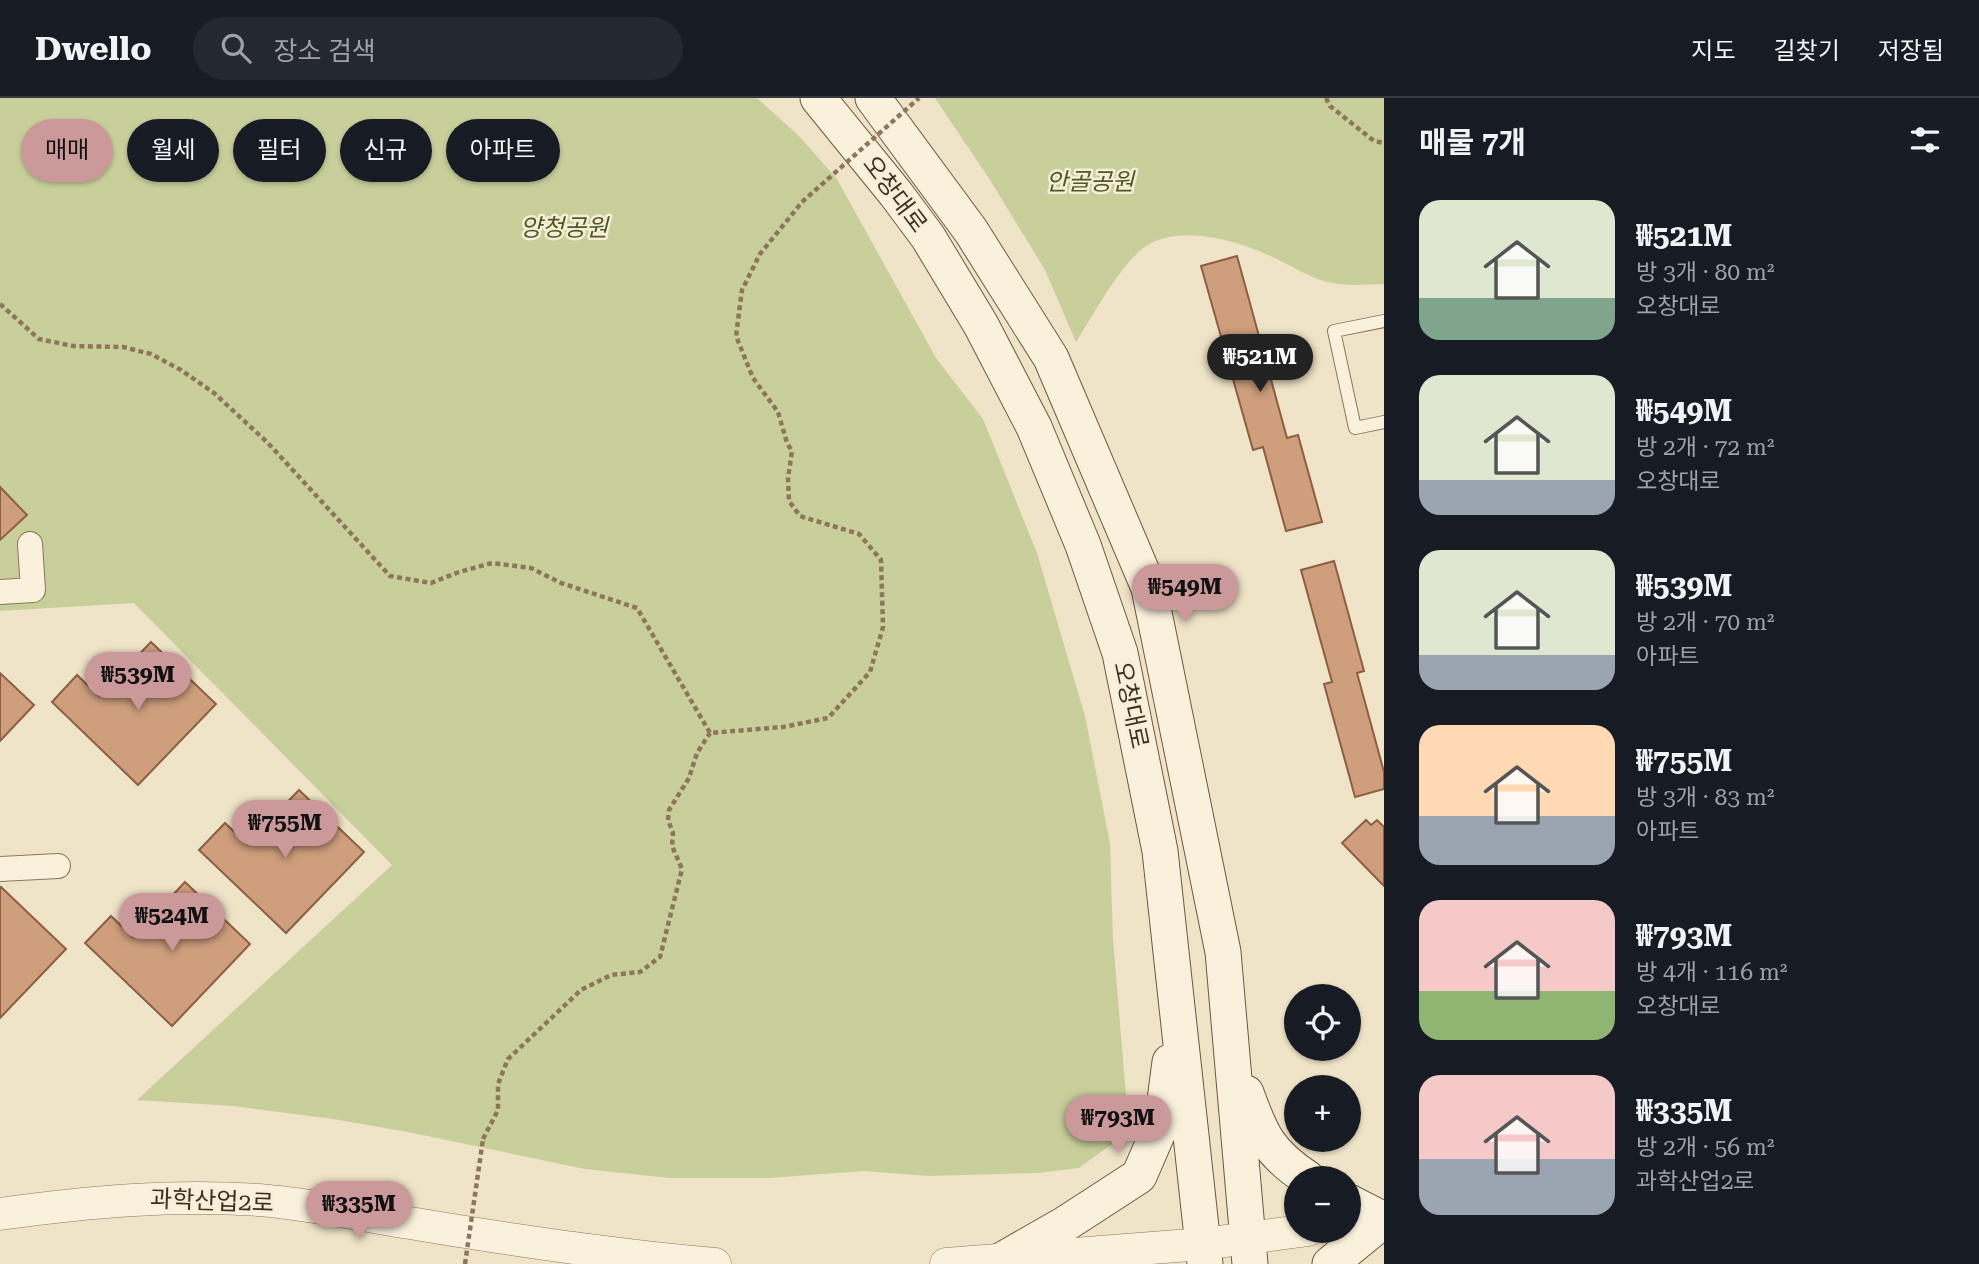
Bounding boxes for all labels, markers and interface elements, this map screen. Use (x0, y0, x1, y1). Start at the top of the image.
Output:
search box (193, 17, 683, 80)
text: Dwello (35, 29, 151, 68)
icon: search (217, 29, 255, 67)
text: 장소 검색 (273, 36, 376, 66)
text: 지도 (1691, 37, 1736, 65)
text: 길찾기 (1774, 37, 1840, 65)
text: 저장됨 (1878, 37, 1944, 65)
chip: 매매 (21, 119, 113, 182)
chip: 월세 (127, 119, 219, 182)
chip: 필터 (233, 119, 326, 182)
chip: 신규 (340, 119, 432, 182)
chip: 아파트 (446, 119, 560, 182)
icon: filters (1906, 121, 1944, 159)
text: 매물 7개 (1419, 125, 1526, 160)
street label: 오창대로 (857, 150, 933, 238)
park label: 안골공원 (1046, 168, 1136, 196)
park label: 양청공원 (520, 214, 610, 242)
text: ₩521M (1636, 218, 1732, 253)
icon: home (1475, 228, 1559, 312)
text: 방 3개 · 80 m² (1636, 259, 1774, 286)
text: 오창대로 (1636, 293, 1721, 320)
pin: ₩521M (1211, 334, 1309, 394)
text: ₩521M (1223, 343, 1297, 370)
text: ₩549M (1636, 393, 1732, 428)
icon: home (1475, 403, 1559, 487)
text: 방 2개 · 72 m² (1636, 434, 1774, 461)
text: 오창대로 (1636, 468, 1721, 495)
pin: ₩549M (1136, 564, 1234, 624)
text: ₩539M (1636, 568, 1732, 603)
text: ₩549M (1148, 573, 1222, 600)
icon: home (1475, 578, 1559, 662)
text: 방 2개 · 70 m² (1636, 609, 1774, 636)
text: 아파트 (1636, 643, 1699, 670)
pin: ₩539M (89, 652, 187, 712)
street label: 오창대로 (1108, 659, 1154, 751)
text: ₩539M (101, 661, 175, 688)
text: ₩755M (1636, 743, 1732, 778)
icon: home (1475, 753, 1559, 837)
text: 방 3개 · 83 m² (1636, 784, 1774, 811)
pin: ₩755M (236, 800, 334, 860)
text: ₩755M (248, 809, 322, 836)
text: 아파트 (1636, 818, 1699, 845)
pin: ₩524M (123, 894, 221, 953)
text: ₩524M (135, 902, 209, 929)
text: ₩793M (1636, 918, 1732, 953)
icon: home (1475, 928, 1559, 1012)
text: 방 4개 · 116 m² (1636, 959, 1787, 986)
map controls (1284, 984, 1361, 1243)
button: locate (1284, 984, 1361, 1061)
text: 오창대로 (1636, 993, 1721, 1020)
button: + (1284, 1075, 1361, 1152)
text: ₩335M (1636, 1093, 1732, 1128)
pin: ₩793M (1069, 1096, 1167, 1155)
icon: home (1475, 1103, 1559, 1187)
text: ₩793M (1081, 1104, 1155, 1131)
text: 방 2개 · 56 m² (1636, 1134, 1774, 1161)
button: − (1284, 1166, 1361, 1243)
text: 과학산업2로 (1636, 1168, 1755, 1195)
pin: ₩335M (310, 1182, 408, 1241)
street label: 과학산업2로 (150, 1185, 274, 1217)
text: ₩335M (322, 1190, 396, 1217)

